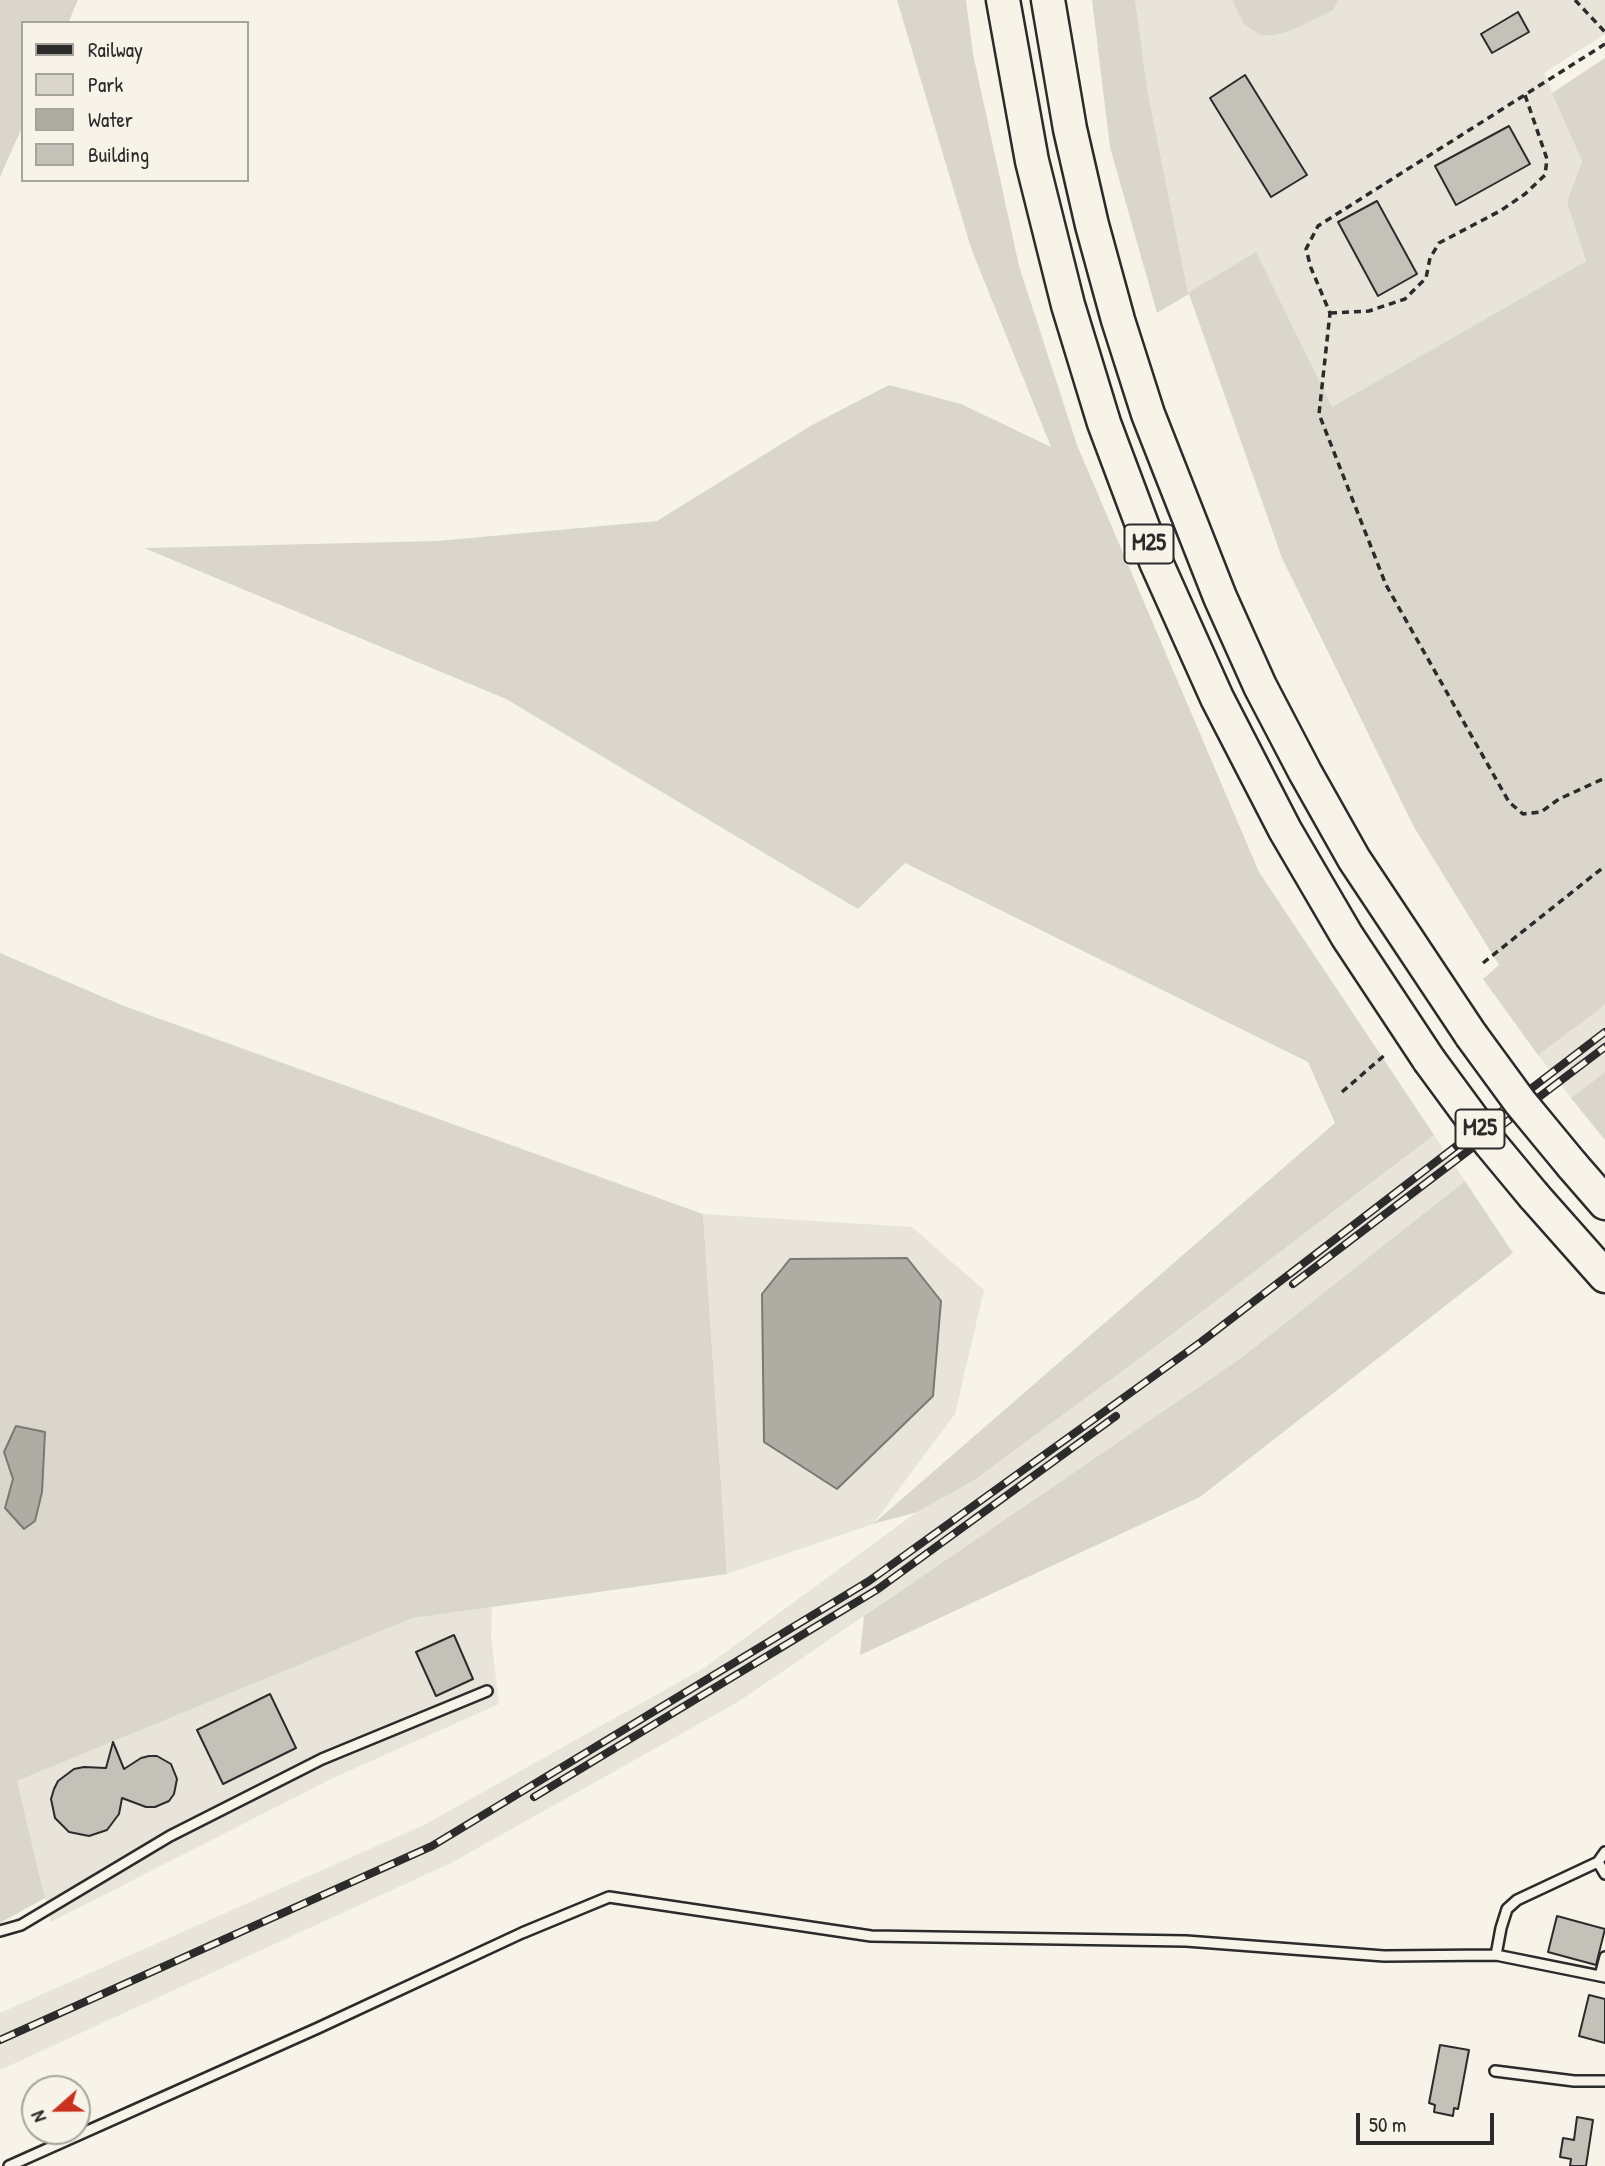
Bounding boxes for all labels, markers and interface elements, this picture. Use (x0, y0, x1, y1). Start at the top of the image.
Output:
legend (21, 21, 248, 182)
text: Railway (88, 35, 143, 64)
text: Park (88, 70, 123, 99)
text: Water (88, 105, 133, 134)
text: Building (88, 140, 149, 169)
road number: M25 (1124, 524, 1174, 564)
road number: M25 (1456, 1110, 1504, 1148)
north arrow (21, 2075, 91, 2145)
scale bar (1360, 2100, 1498, 2144)
text: N (24, 2107, 52, 2126)
text: 50 m (1369, 2110, 1406, 2139)

